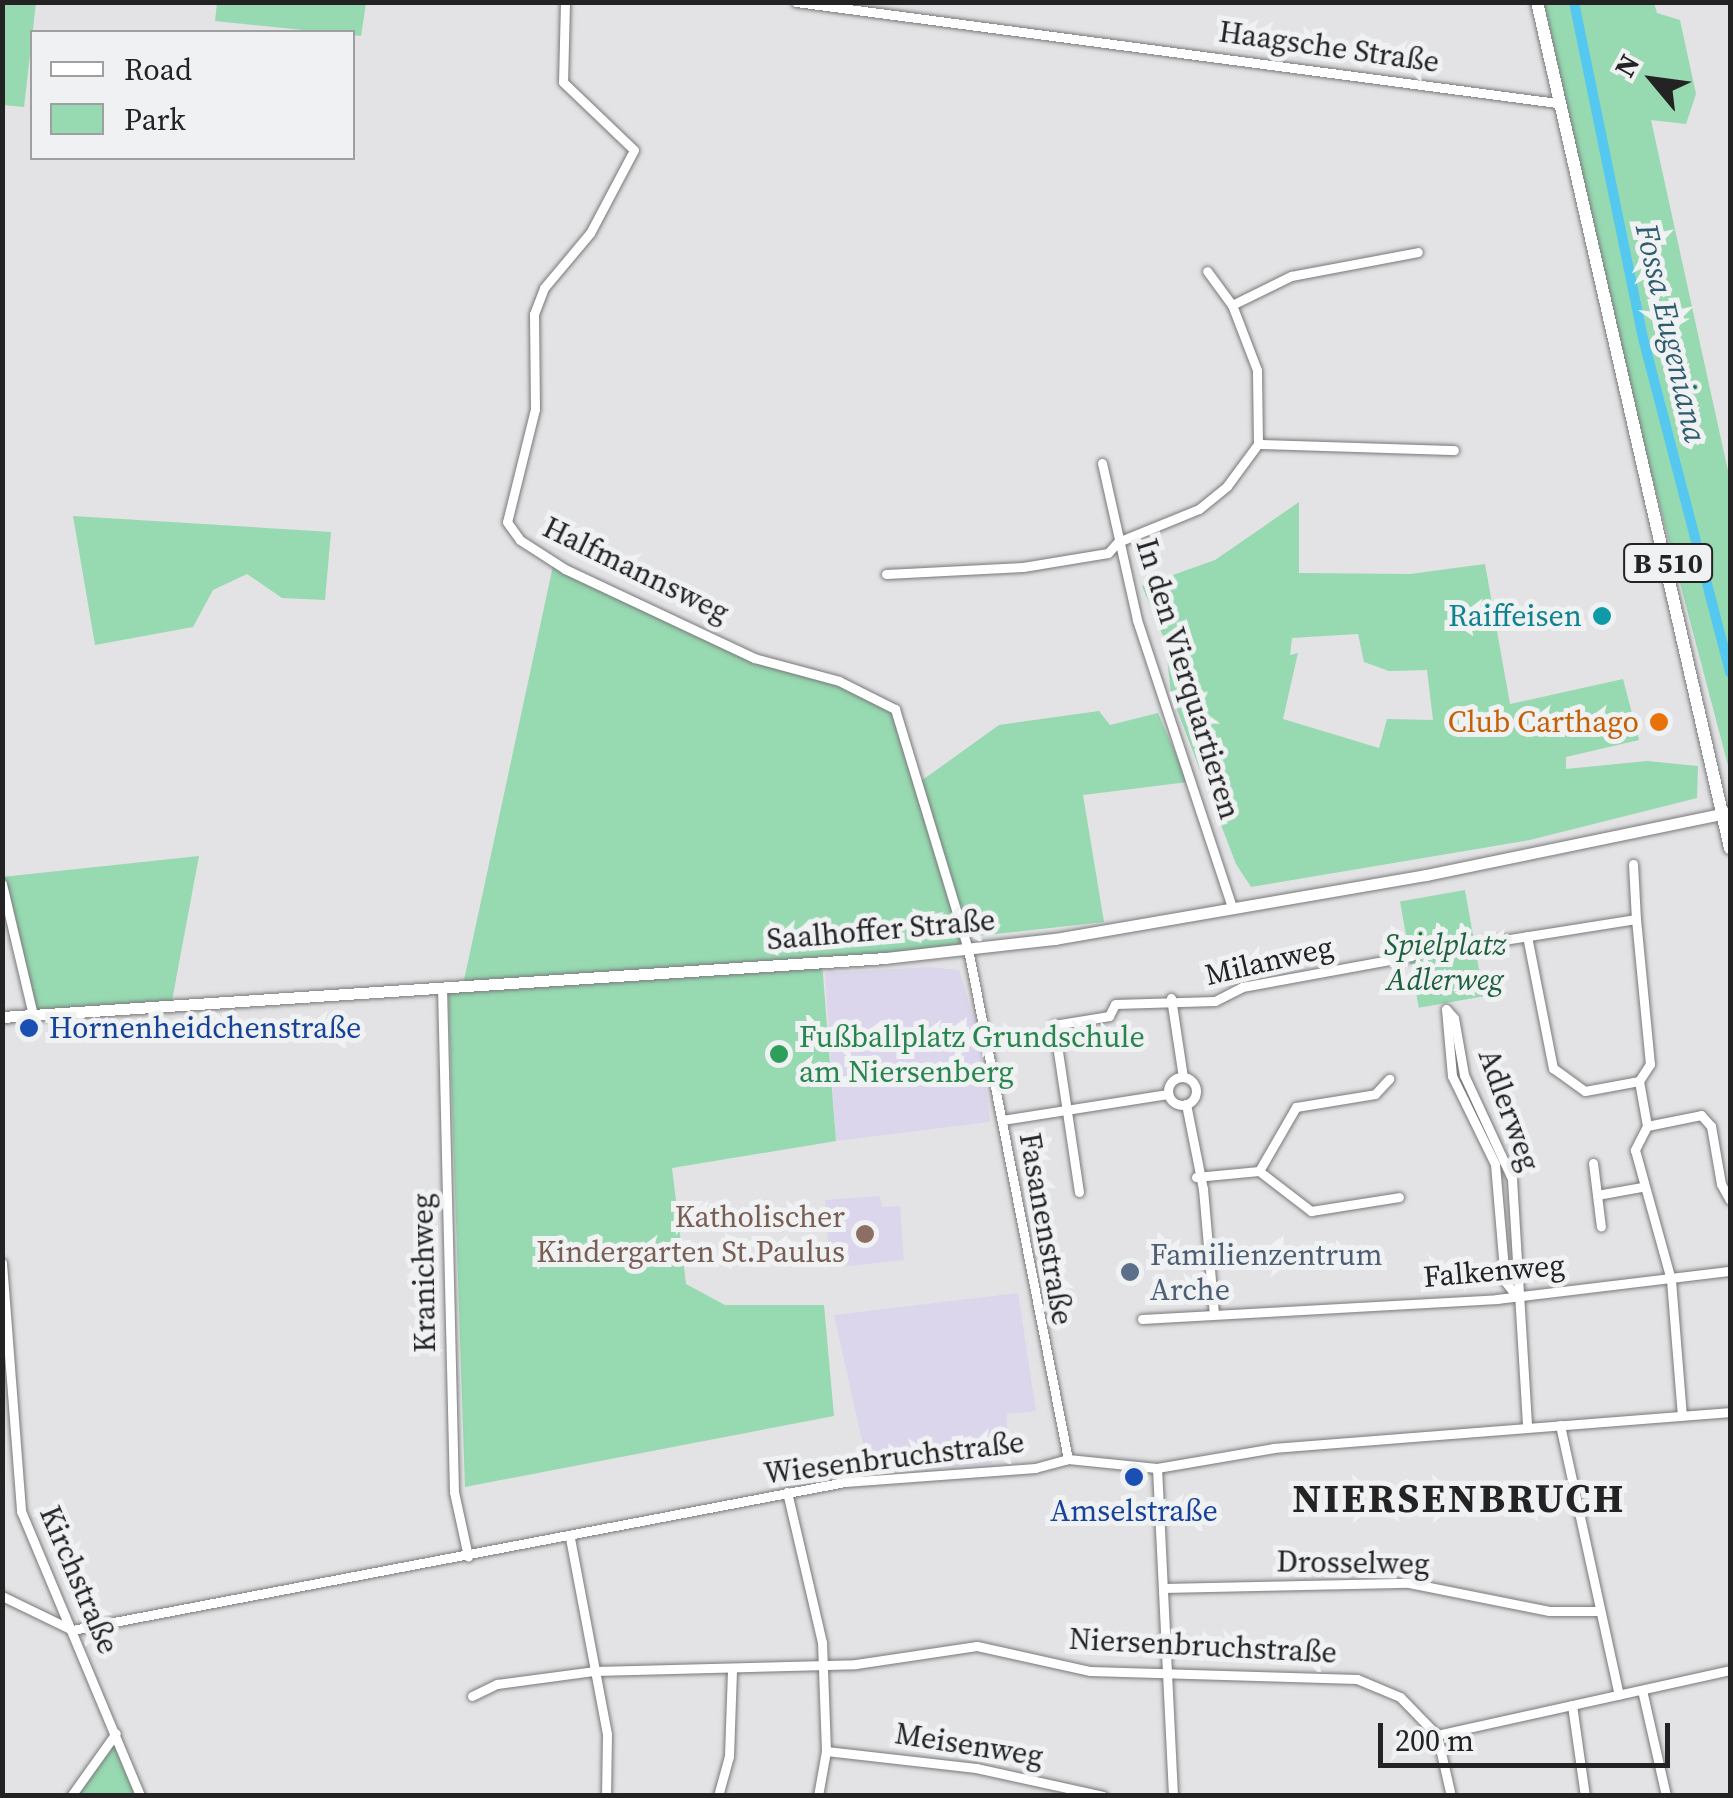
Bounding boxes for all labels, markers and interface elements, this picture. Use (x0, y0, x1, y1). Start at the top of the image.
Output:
street label: Haagsche Straße (1217, 14, 1441, 80)
legend (30, 30, 355, 160)
north arrow (1603, 30, 1703, 130)
text: N (1605, 47, 1648, 84)
text: Road (124, 49, 192, 90)
text: Park (124, 99, 186, 140)
water label: Fossa Eugeniana (1627, 220, 1715, 446)
street label: Halfmannsweg (537, 509, 735, 631)
street label: In den Vierquartieren (1128, 534, 1248, 824)
road number: B 510 (1623, 540, 1713, 586)
place label: Raiffeisen (1448, 598, 1582, 634)
marker: Raiffeisen (1591, 605, 1613, 627)
place label: Club Carthago (1448, 704, 1639, 740)
marker: Club Carthago (1648, 711, 1670, 733)
street label: Saalhoffer Straße (765, 902, 997, 958)
park label: Spielplatz Adlerweg (1384, 927, 1506, 998)
street label: Milanweg (1202, 929, 1336, 993)
place label: Hornenheidchenstraße (49, 1010, 361, 1046)
marker: Hornenheidchenstraße (18, 1017, 40, 1039)
place label: Fußballplatz Grundschule am Niersenberg (799, 1019, 1145, 1090)
marker: Fußballplatz Grundschule am Niersenberg (768, 1043, 790, 1065)
street label: Adlerweg (1470, 1044, 1548, 1176)
street label: Fasanenstraße (1011, 1130, 1081, 1328)
street label: Kranichweg (405, 1193, 443, 1353)
place label: Katholischer Kindergarten St.Paulus (536, 1199, 845, 1270)
marker: Katholischer Kindergarten St.Paulus (854, 1223, 876, 1245)
place label: Familienzentrum Arche (1150, 1237, 1383, 1308)
street label: Falkenweg (1422, 1247, 1566, 1295)
marker: Familienzentrum Arche (1119, 1261, 1141, 1283)
street label: Wiesenbruchstraße (762, 1424, 1026, 1492)
marker: Amselstraße (1123, 1466, 1145, 1488)
district label: NIERSENBRUCH (1292, 1474, 1626, 1522)
place label: Amselstraße (1050, 1493, 1218, 1529)
street label: Kirchstraße (32, 1501, 126, 1659)
street label: Drosselweg (1276, 1544, 1430, 1582)
street label: Niersenbruchstraße (1068, 1621, 1338, 1671)
scale bar (1383, 1703, 1676, 1765)
street label: Meisenweg (892, 1716, 1046, 1774)
text: 200 m (1395, 1720, 1474, 1761)

